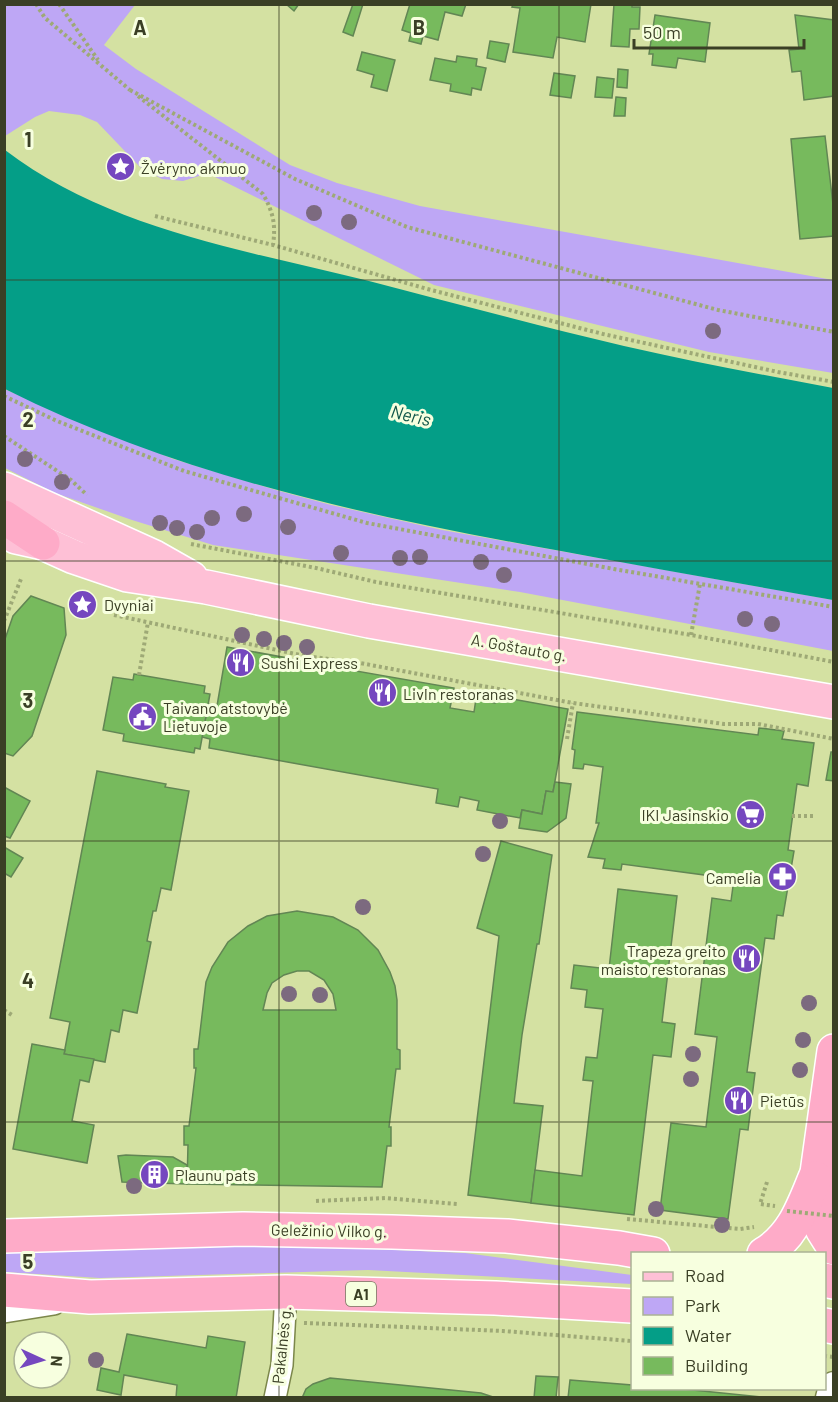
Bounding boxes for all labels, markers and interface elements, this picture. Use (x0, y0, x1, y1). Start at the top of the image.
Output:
scale bar (634, 12, 804, 50)
text: A (133, 15, 147, 39)
text: B (413, 15, 425, 39)
text: 50 m (643, 21, 681, 43)
text: 1 (24, 127, 32, 151)
place icon: Žvėryno akmuo (104, 151, 136, 183)
place label: Žvėryno akmuo (141, 158, 246, 177)
water label: Neris (389, 400, 433, 430)
text: 2 (22, 407, 34, 431)
place icon: Dvyniai (67, 588, 99, 620)
place label: Dvyniai (104, 595, 154, 614)
street label: A. Goštauto g. (470, 629, 568, 665)
restaurant icon: Sushi Express (224, 646, 256, 678)
place label: Sushi Express (261, 653, 358, 672)
restaurant icon: LivIn restoranas (366, 677, 398, 709)
place label: LivIn restoranas (403, 684, 514, 703)
text: 3 (23, 688, 33, 712)
place label: Taivano atstovybė Lietuvoje (163, 698, 288, 735)
public building icon: Taivano atstovybė Lietuvoje (126, 700, 158, 732)
supermarket icon: IKI Jasinskio (734, 798, 766, 830)
place label: IKI Jasinskio (641, 805, 729, 824)
pharmacy icon: Camelia (766, 861, 798, 893)
place label: Camelia (706, 868, 761, 887)
place label: Trapeza greito maisto restoranas (601, 941, 726, 978)
restaurant icon: Trapeza greito maisto restoranas (731, 943, 763, 975)
text: 4 (22, 968, 34, 992)
restaurant icon: Pietūs (723, 1084, 755, 1116)
place label: Pietūs (760, 1091, 804, 1110)
building icon: Plaunu pats (138, 1158, 170, 1190)
place label: Plaunu pats (175, 1165, 256, 1184)
street label: Geležinio Vilko g. (271, 1219, 387, 1241)
text: 5 (23, 1249, 34, 1273)
legend (631, 1252, 826, 1390)
text: Road (685, 1264, 725, 1286)
road number: A1 (346, 1282, 376, 1306)
text: Park (685, 1294, 720, 1316)
street label: Pakalnės g. (267, 1305, 295, 1385)
text: Water (685, 1324, 732, 1346)
north arrow (12, 1330, 72, 1390)
text: Building (685, 1354, 748, 1376)
text: N (48, 1355, 67, 1367)

